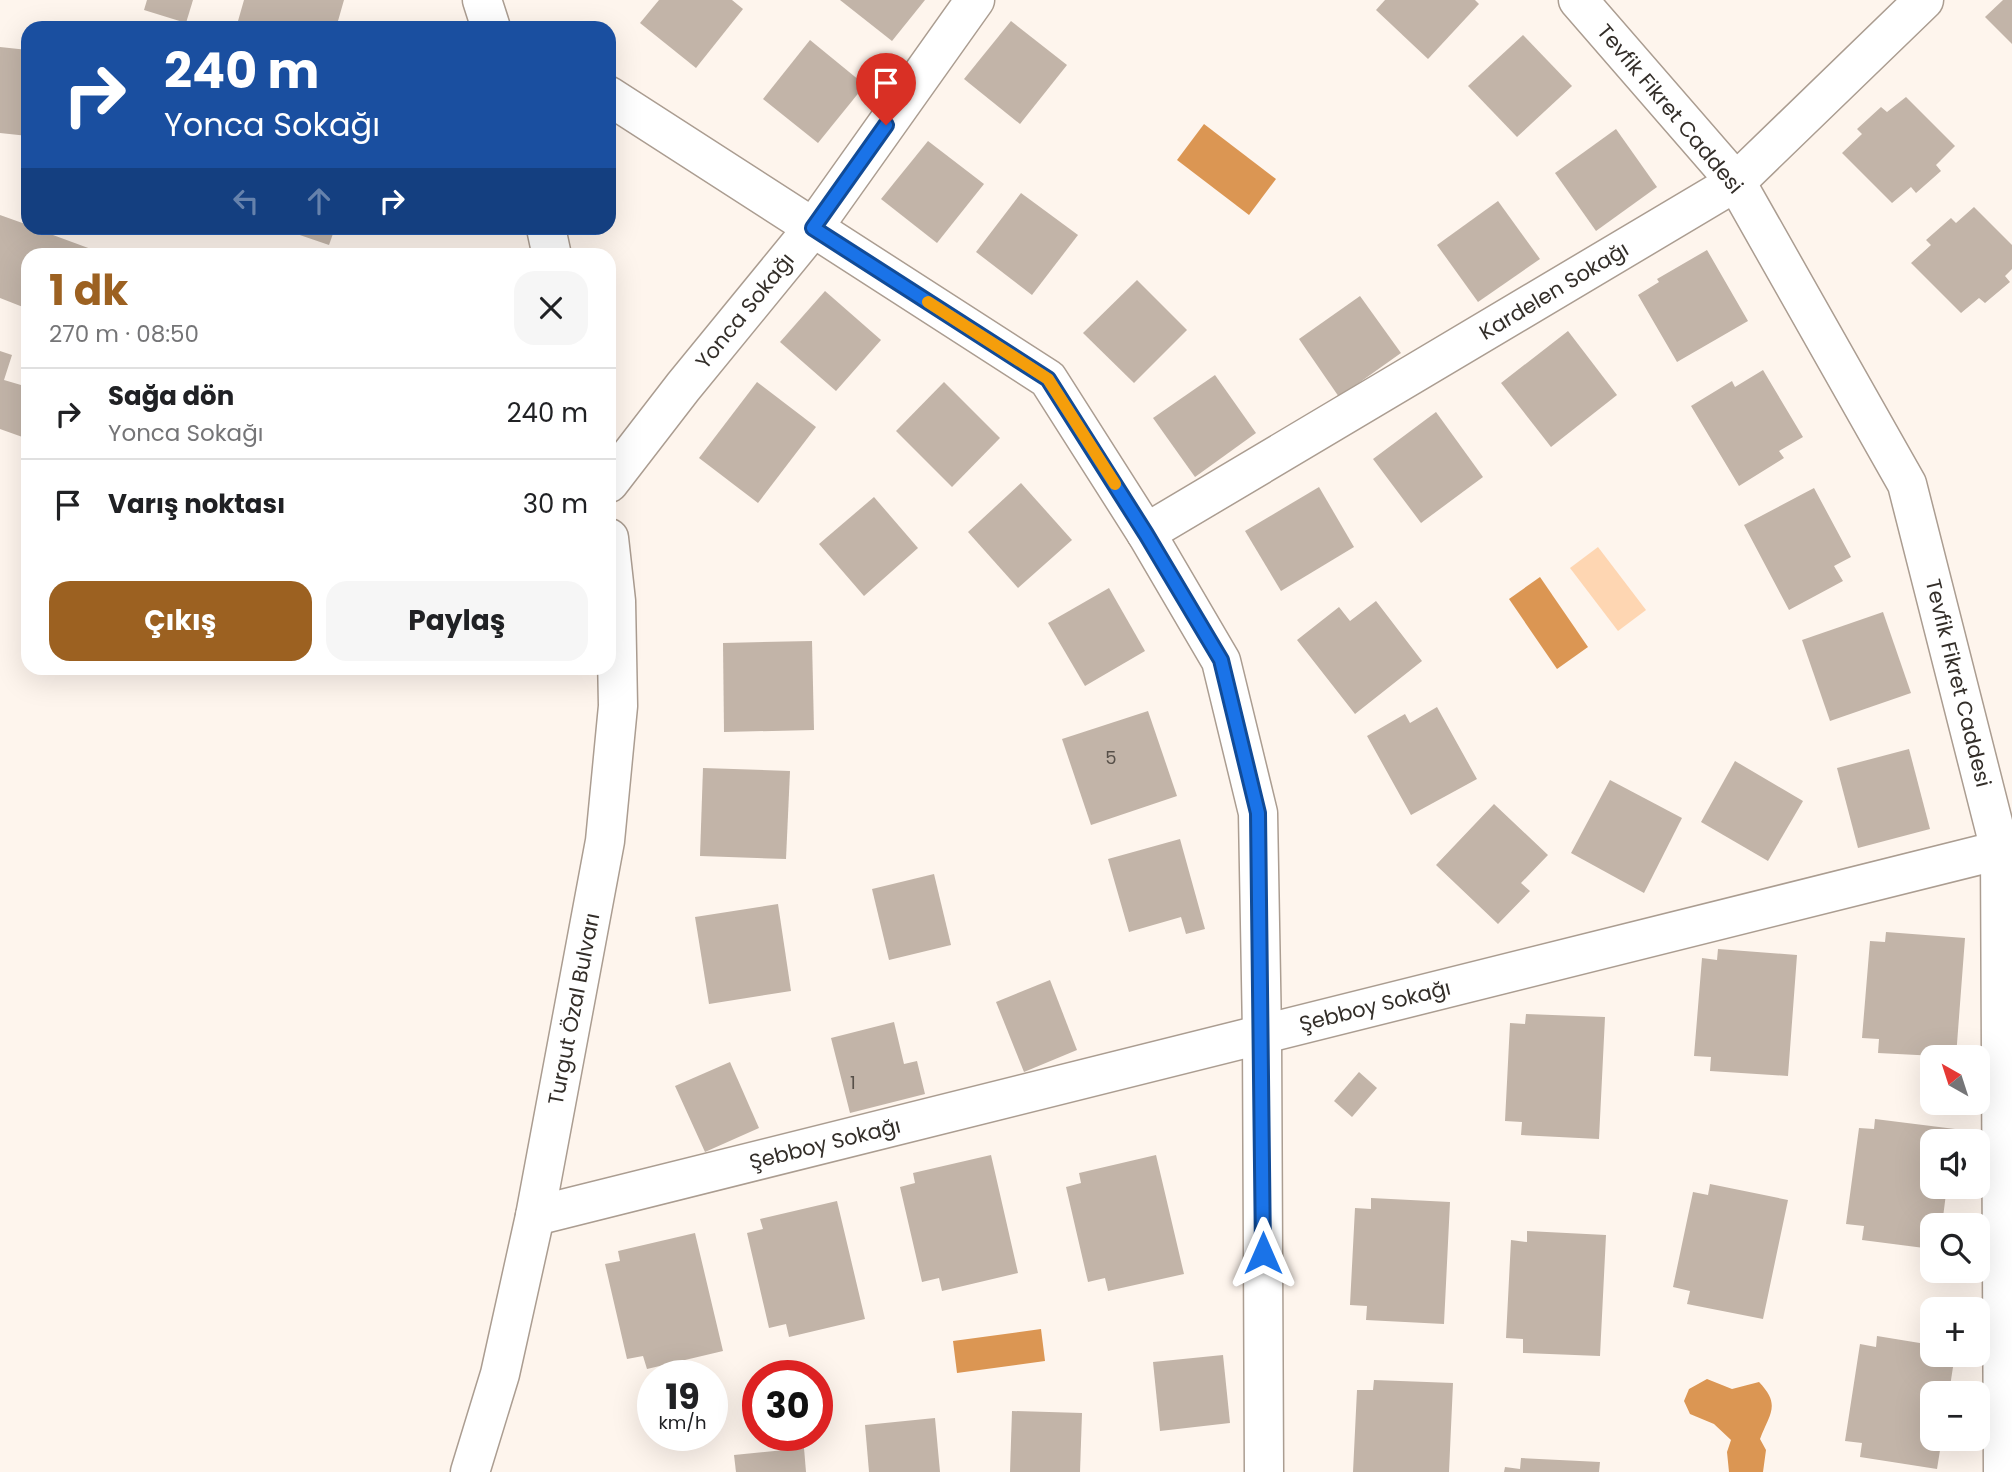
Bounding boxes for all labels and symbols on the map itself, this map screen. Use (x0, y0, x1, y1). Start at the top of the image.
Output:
street label: Tevfik Fikret Caddesi (1591, 18, 1750, 200)
pin (856, 53, 916, 125)
street label: Kardelen Sokağı (1474, 235, 1634, 347)
street label: Yonca Sokağı (689, 246, 801, 375)
street label: Tevfik Fikret Caddesi (1919, 576, 1998, 790)
house number: 5 (1105, 745, 1117, 770)
street label: Turgut Özal Bulvarı (541, 910, 606, 1107)
street label: Şebboy Sokağı (1296, 973, 1453, 1038)
north arrow (1920, 1045, 1990, 1115)
house number: 1 (850, 1070, 856, 1095)
street label: Şebboy Sokağı (746, 1111, 903, 1176)
position arrow (1226, 1216, 1300, 1290)
speed limit sign: 30 (742, 1360, 833, 1451)

